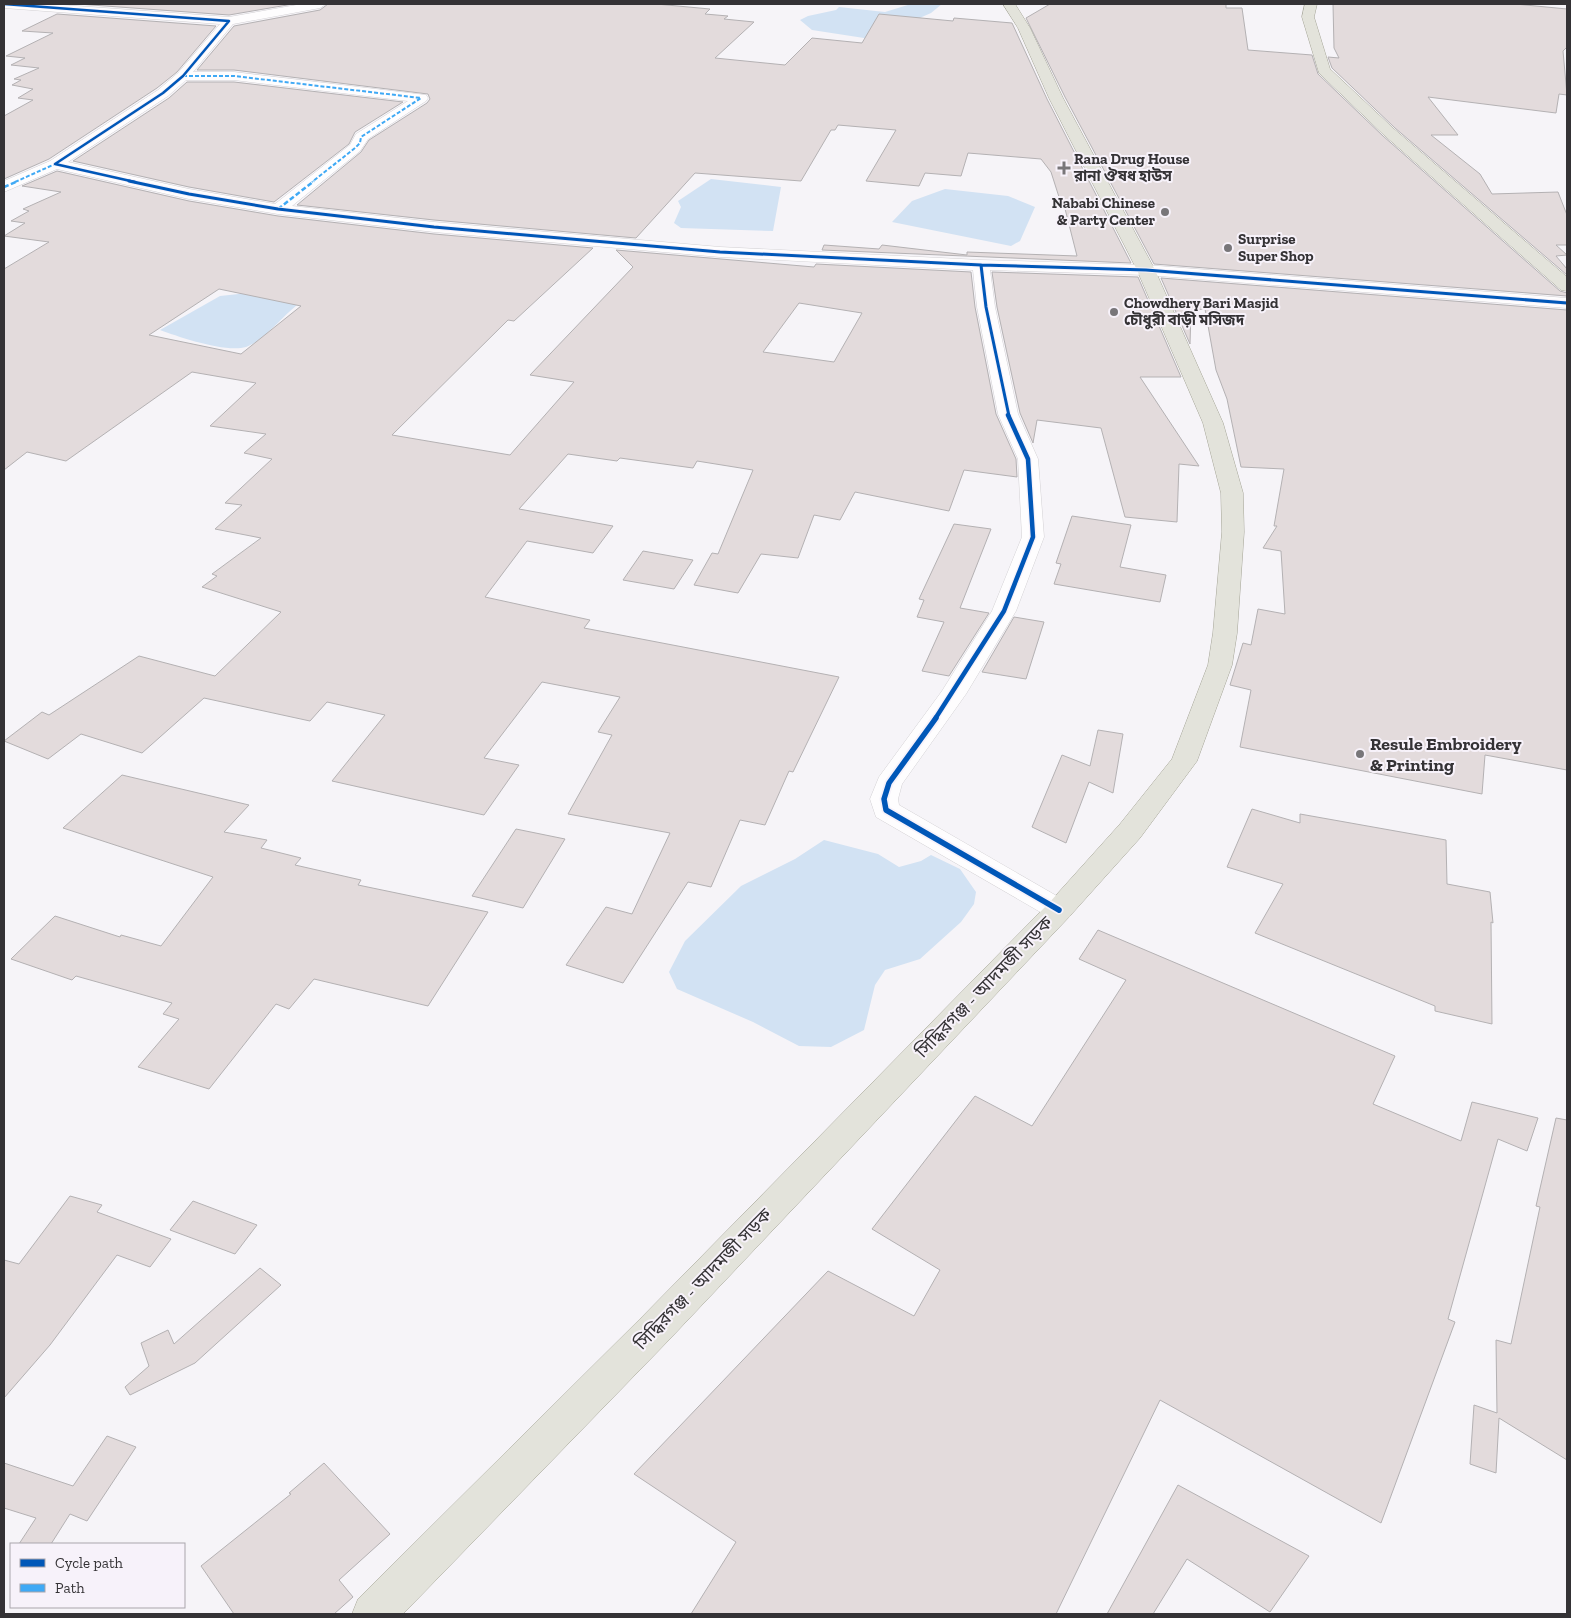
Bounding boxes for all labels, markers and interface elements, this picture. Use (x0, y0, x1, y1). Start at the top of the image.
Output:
place label: Rana Drug House রানা ঔষধ হাউস (1073, 150, 1190, 185)
marker: Rana Drug House রানা ঔষধ হাউস (1058, 162, 1070, 174)
place label: Nababi Chinese & Party Center (1052, 194, 1155, 229)
marker: Nababi Chinese & Party Center (1159, 206, 1171, 218)
place label: Surprise Super Shop (1238, 230, 1314, 265)
marker: Surprise Super Shop (1222, 242, 1234, 254)
place label: Chowdhery Bari Masjid চৌধুরী বাড়ী মসিজদ (1124, 294, 1279, 330)
marker: Chowdhery Bari Masjid চৌধুরী বাড়ী মসিজদ (1108, 306, 1120, 318)
place label: Resule Embroidery & Printing (1370, 733, 1522, 776)
marker: Resule Embroidery & Printing (1354, 748, 1366, 760)
street label: সিদ্ধিরগঞ্জ - আদমজী সড়ক (910, 912, 1057, 1063)
street label: সিদ্ধিরগঞ্জ - আদমজী সড়ক (629, 1204, 776, 1355)
legend (10, 1543, 185, 1608)
text: Cycle path (55, 1554, 124, 1572)
text: Path (55, 1579, 85, 1597)

